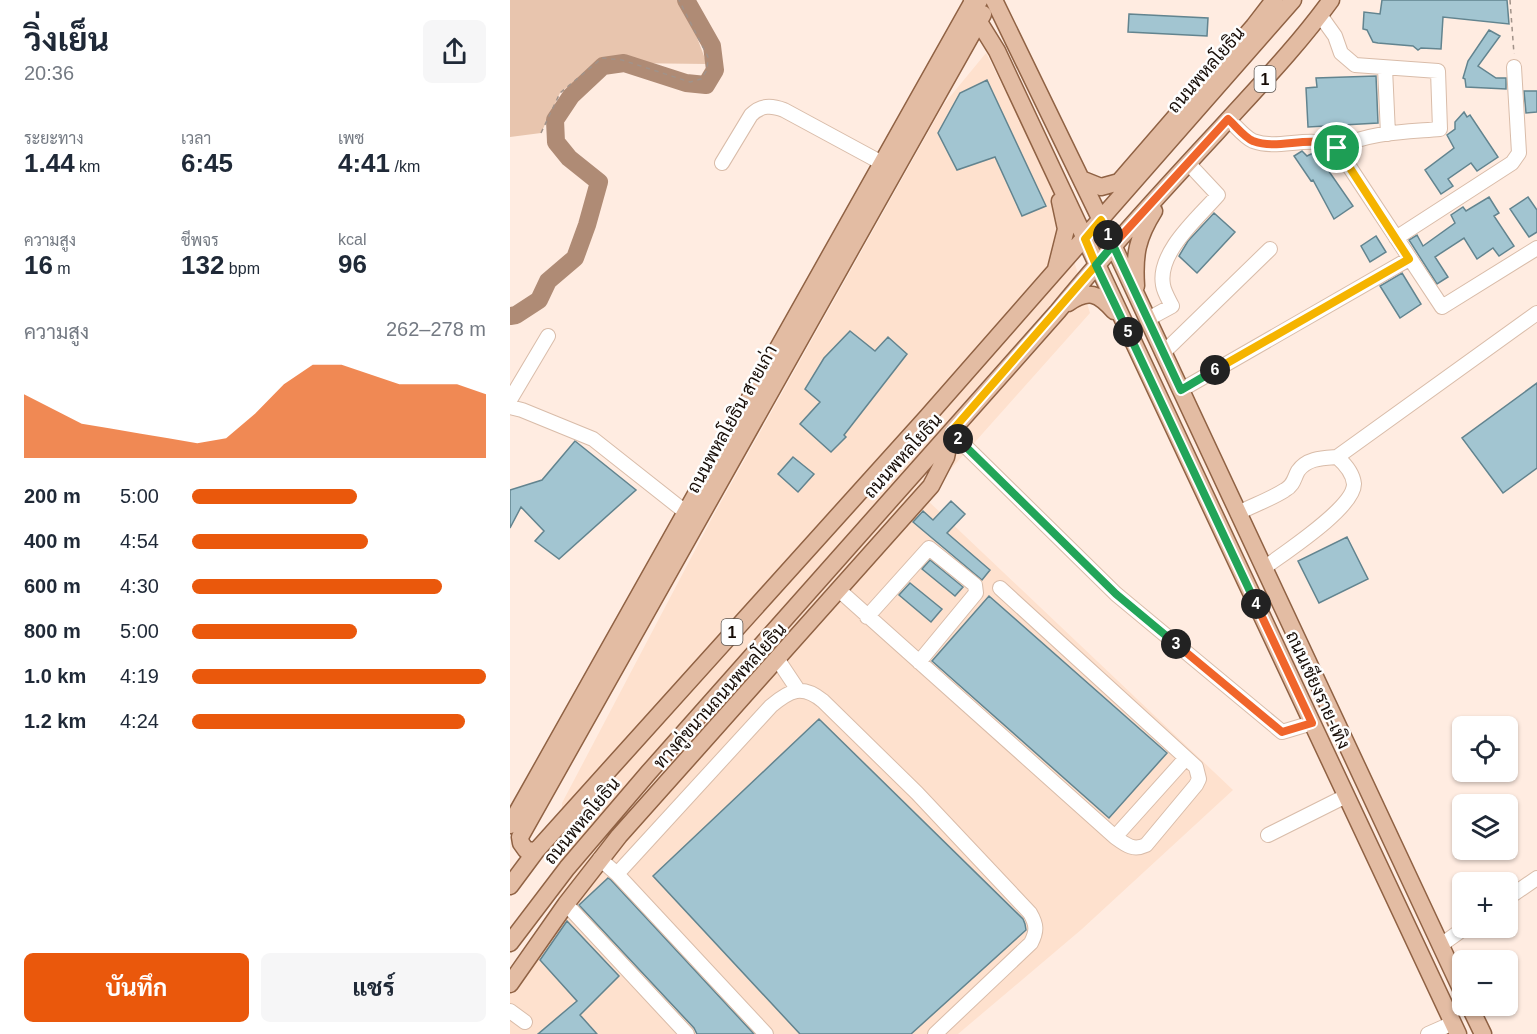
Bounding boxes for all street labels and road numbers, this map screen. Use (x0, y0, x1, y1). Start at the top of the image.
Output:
street label: ถนนพหลโยธิน (1161, 21, 1249, 117)
road number: 1 (1254, 66, 1276, 92)
street label: ถนนพหลโยธิน สายเก่า (680, 340, 781, 496)
street label: ถนนพหลโยธิน (858, 408, 946, 502)
street label: ทางคู่ขนานถนนพหลโยธิน (647, 617, 793, 775)
road number: 1 (722, 619, 742, 645)
street label: ถนนเชียงราย-เทิง (1282, 627, 1357, 752)
street label: ถนนพหลโยธิน (538, 772, 624, 868)

